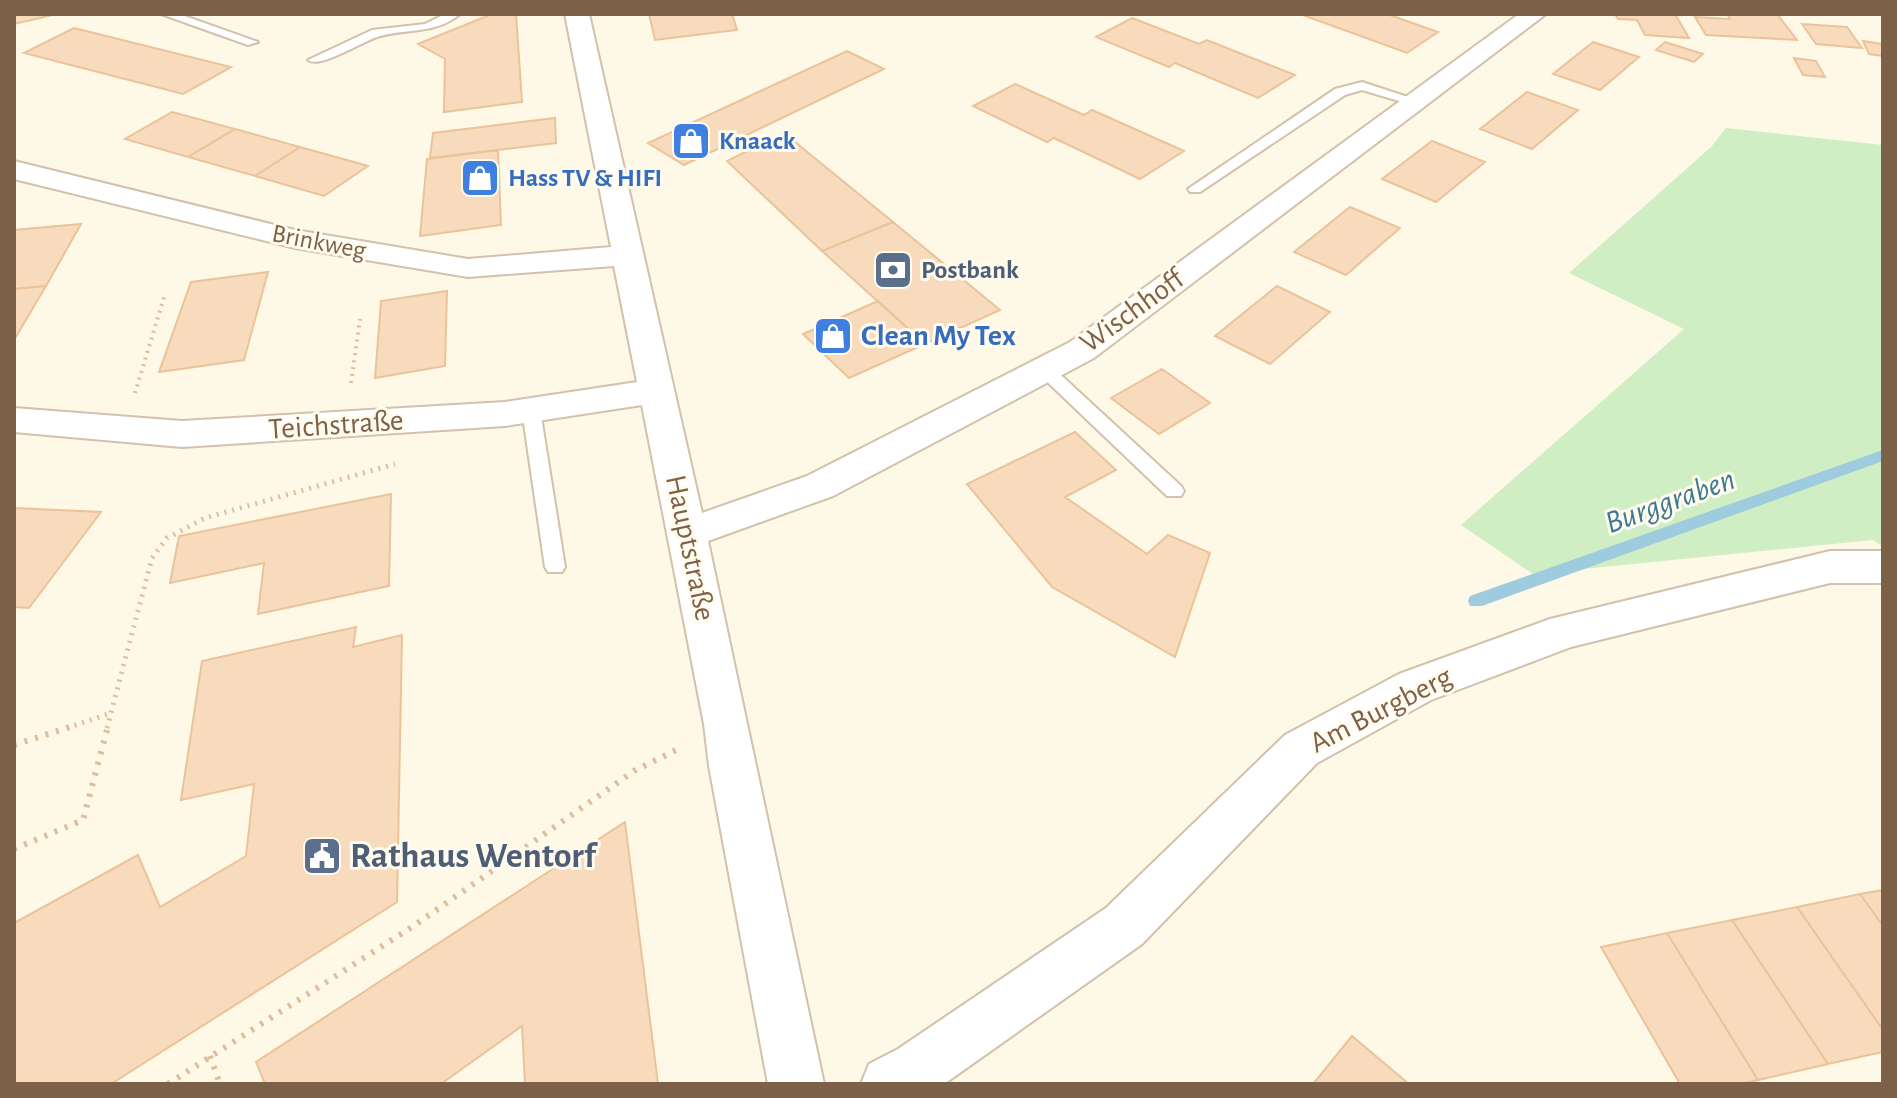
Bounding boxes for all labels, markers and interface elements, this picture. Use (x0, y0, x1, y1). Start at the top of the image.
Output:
shop icon: Knaack (670, 120, 712, 162)
place label: Knaack (719, 128, 796, 154)
shop icon: Hass TV & HIFI (459, 157, 501, 199)
place label: Hass TV & HIFI (508, 165, 662, 191)
street label: Brinkweg (270, 220, 369, 264)
bank icon: Postbank (872, 249, 914, 291)
place label: Postbank (921, 257, 1019, 283)
street label: Wischhoff (1075, 262, 1191, 358)
shop icon: Clean My Tex (812, 315, 854, 357)
place label: Clean My Tex (861, 321, 1016, 351)
street label: Teichstraße (267, 405, 405, 445)
water label: Burggraben (1601, 463, 1739, 539)
street label: Hauptstraße (660, 472, 720, 624)
street label: Am Burgberg (1305, 661, 1457, 759)
public building icon: Rathaus Wentorf (301, 835, 343, 877)
place label: Rathaus Wentorf (350, 838, 599, 874)

